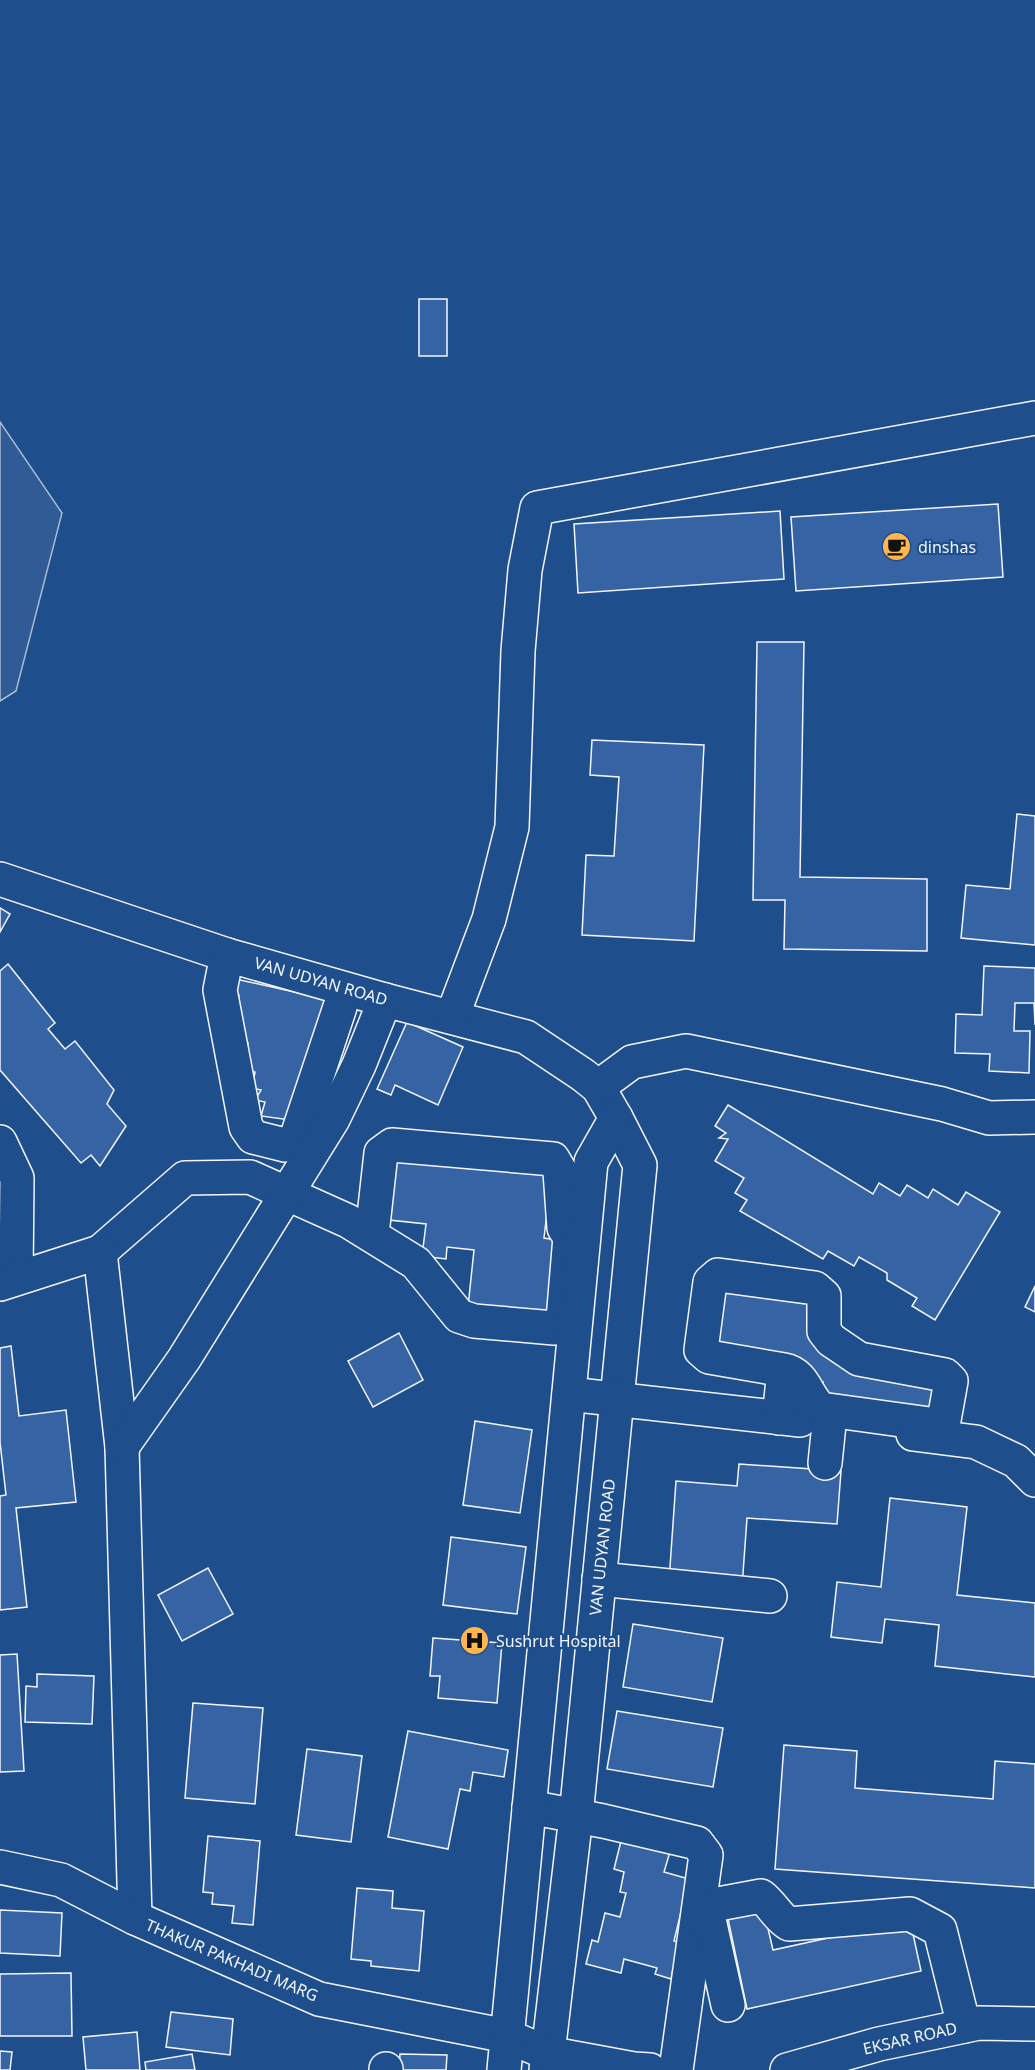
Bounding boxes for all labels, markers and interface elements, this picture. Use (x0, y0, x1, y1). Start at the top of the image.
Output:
cafe icon: dinshas (881, 531, 913, 563)
place label: dinshas (918, 536, 976, 558)
street label: VAN UDYAN ROAD (252, 951, 390, 1011)
street label: VAN UDYAN ROAD (584, 1478, 620, 1616)
hospital icon: Sushrut Hospital (459, 1625, 491, 1657)
place label: Sushrut Hospital (496, 1630, 621, 1652)
street label: THAKUR PAKHADI MARG (142, 1914, 322, 2006)
street label: EKSAR ROAD (861, 2016, 959, 2060)

